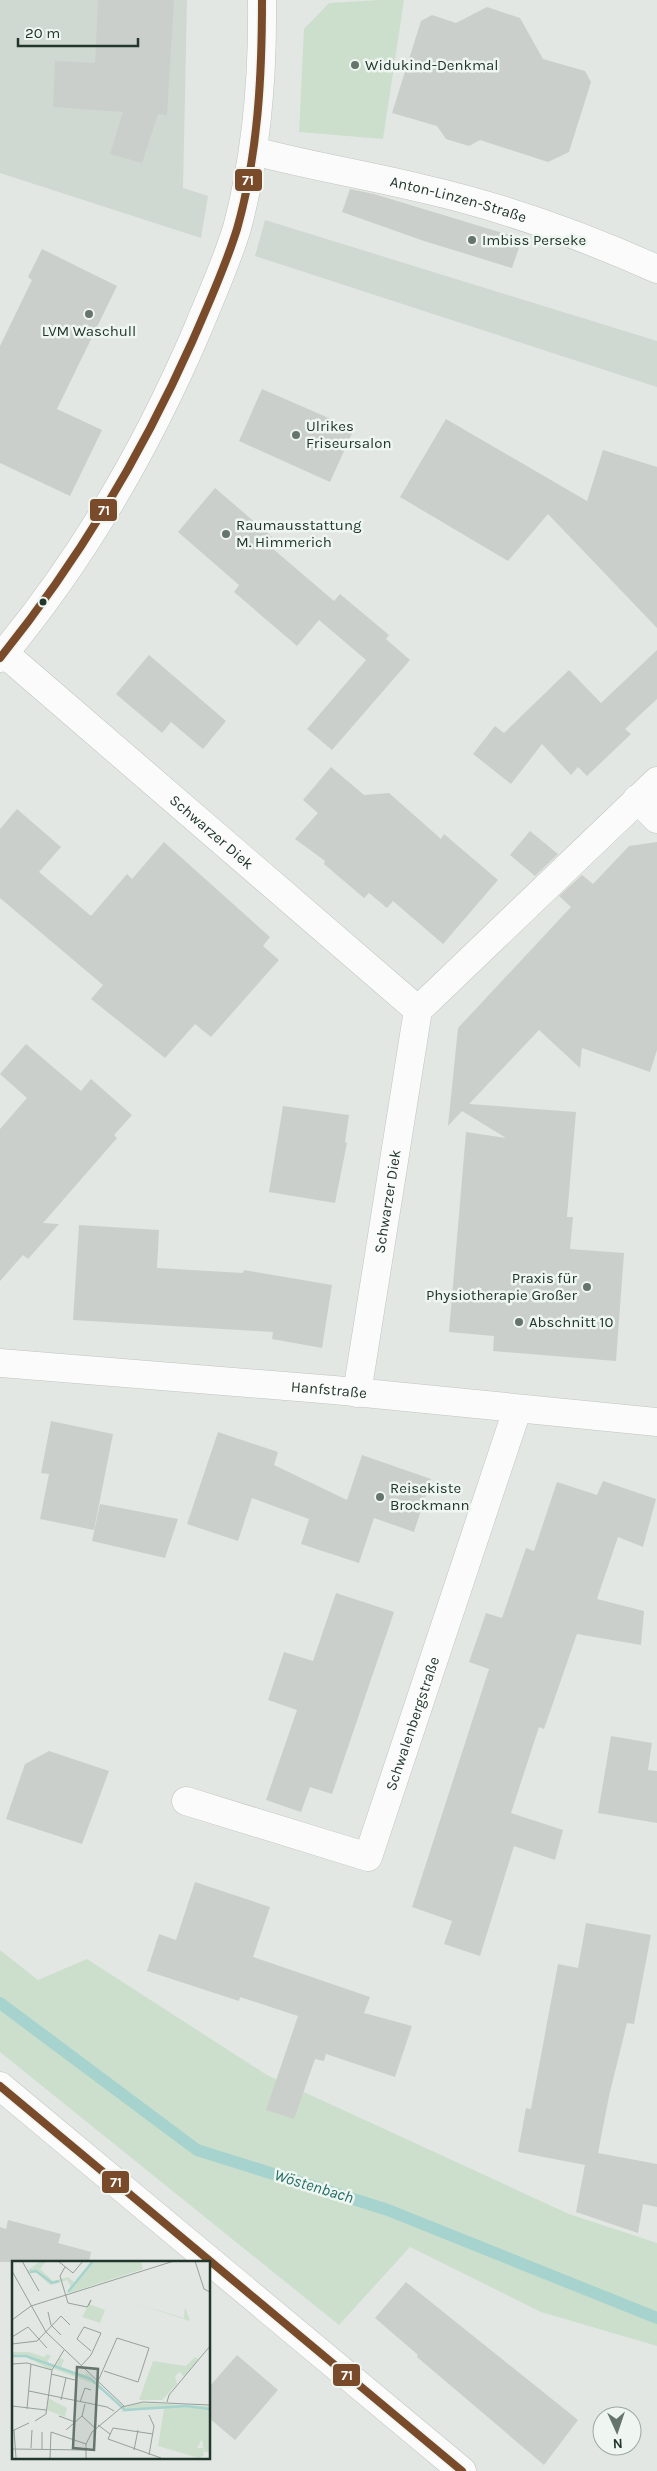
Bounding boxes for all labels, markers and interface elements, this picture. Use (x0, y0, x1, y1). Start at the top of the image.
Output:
scale bar (18, 15, 138, 47)
text: 20 m (25, 24, 60, 42)
place label: Widukind-Denkmal (365, 56, 499, 74)
marker: Widukind-Denkmal (349, 59, 361, 71)
line badge: 71 (234, 168, 263, 192)
text: 71 (242, 172, 254, 189)
street label: Anton-Linzen-Straße (388, 172, 529, 226)
place label: Imbiss Perseke (482, 231, 586, 249)
marker: Imbiss Perseke (466, 234, 478, 246)
marker: LVM Waschull (83, 308, 95, 320)
place label: LVM Waschull (42, 322, 136, 340)
place label: Ulrikes Friseursalon (306, 417, 391, 452)
marker: Ulrikes Friseursalon (290, 429, 302, 441)
line badge: 71 (89, 498, 118, 522)
text: 71 (98, 502, 110, 519)
place label: Raumausstattung M. Himmerich (236, 516, 362, 551)
marker: Raumausstattung M. Himmerich (220, 528, 232, 540)
unlabelled marker (38, 597, 48, 607)
street label: Schwarzer Diek (166, 791, 257, 873)
street label: Schwarzer Diek (370, 1148, 405, 1255)
place label: Praxis für Physiotherapie Großer (426, 1269, 578, 1304)
marker: Praxis für Physiotherapie Großer (581, 1281, 593, 1293)
place label: Abschnitt 10 (529, 1313, 614, 1331)
marker: Abschnitt 10 (513, 1316, 525, 1328)
street label: Hanfstraße (290, 1378, 368, 1402)
place label: Reisekiste Brockmann (390, 1479, 470, 1514)
marker: Reisekiste Brockmann (374, 1491, 386, 1503)
street label: Schwalenbergstraße (382, 1654, 443, 1793)
water label: Wöstenbach (272, 2165, 356, 2207)
line badge: 71 (101, 2170, 130, 2194)
text: 71 (110, 2174, 122, 2191)
inset map (12, 2261, 210, 2458)
line badge: 71 (332, 2363, 361, 2387)
text: 71 (341, 2367, 353, 2384)
north arrow (592, 2406, 642, 2456)
text: N (612, 2435, 623, 2452)

